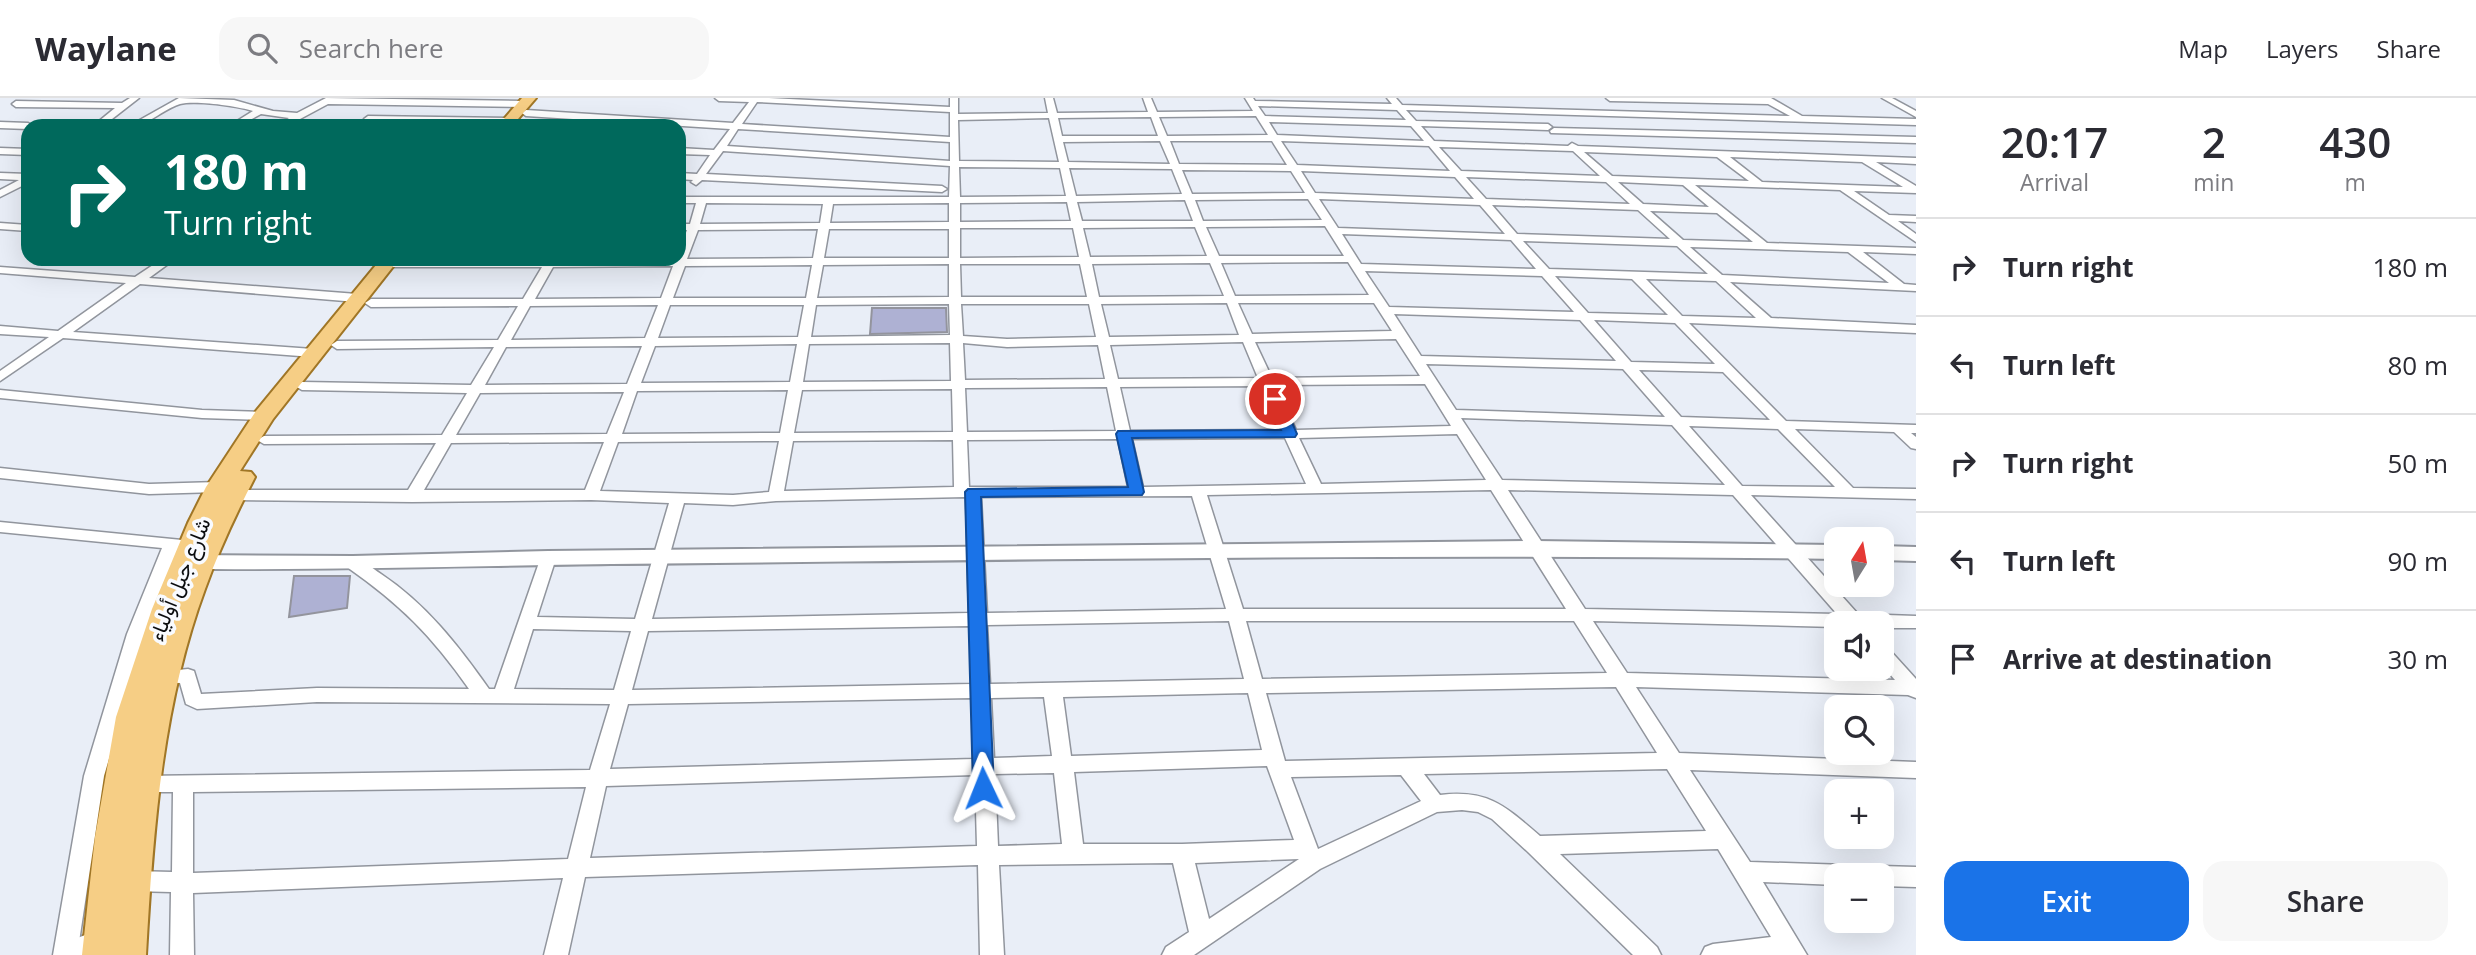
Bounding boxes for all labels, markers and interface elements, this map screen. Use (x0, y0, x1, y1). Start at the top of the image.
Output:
search box (219, 17, 709, 80)
text: Waylane (35, 26, 177, 71)
icon: search (243, 29, 281, 67)
text: Search here (299, 30, 444, 66)
text: Map (2178, 32, 2228, 65)
text: Layers (2266, 32, 2339, 65)
text: Share (2377, 32, 2441, 65)
text: 20:17 (2001, 113, 2108, 170)
text: 2 (2202, 113, 2226, 170)
text: 430 (2319, 113, 2391, 170)
text: 180 m (164, 138, 309, 204)
icon: right (49, 147, 140, 238)
text: Arrival (2020, 166, 2089, 198)
text: min (2193, 166, 2234, 198)
text: m (2345, 166, 2366, 198)
text: Turn right (164, 201, 312, 244)
icon: right (1944, 248, 1982, 286)
text: Turn right (2003, 249, 2134, 285)
text: 180 m (2373, 249, 2448, 285)
icon: left (1944, 346, 1982, 384)
text: Turn left (2003, 347, 2115, 383)
text: 80 m (2387, 347, 2448, 383)
pin (1245, 369, 1305, 429)
icon: arrive (1256, 380, 1294, 418)
icon: right (1944, 444, 1982, 482)
text: Turn right (2003, 445, 2134, 481)
text: 50 m (2387, 445, 2448, 481)
street label: شارع جبل أولياء (142, 513, 217, 645)
north arrow (1824, 527, 1894, 597)
map controls (1824, 527, 1894, 933)
icon: left (1944, 542, 1982, 580)
text: Turn left (2003, 543, 2115, 579)
text: 90 m (2387, 543, 2448, 579)
button: sound (1824, 611, 1894, 681)
icon: arrive (1944, 640, 1982, 678)
text: Arrive at destination (2003, 641, 2272, 677)
text: 30 m (2387, 641, 2448, 677)
button: search (1824, 695, 1894, 765)
position arrow (946, 751, 1020, 825)
button: + (1824, 779, 1894, 849)
button: Exit (1944, 861, 2189, 941)
button: Share (2203, 861, 2448, 941)
button: − (1824, 863, 1894, 933)

